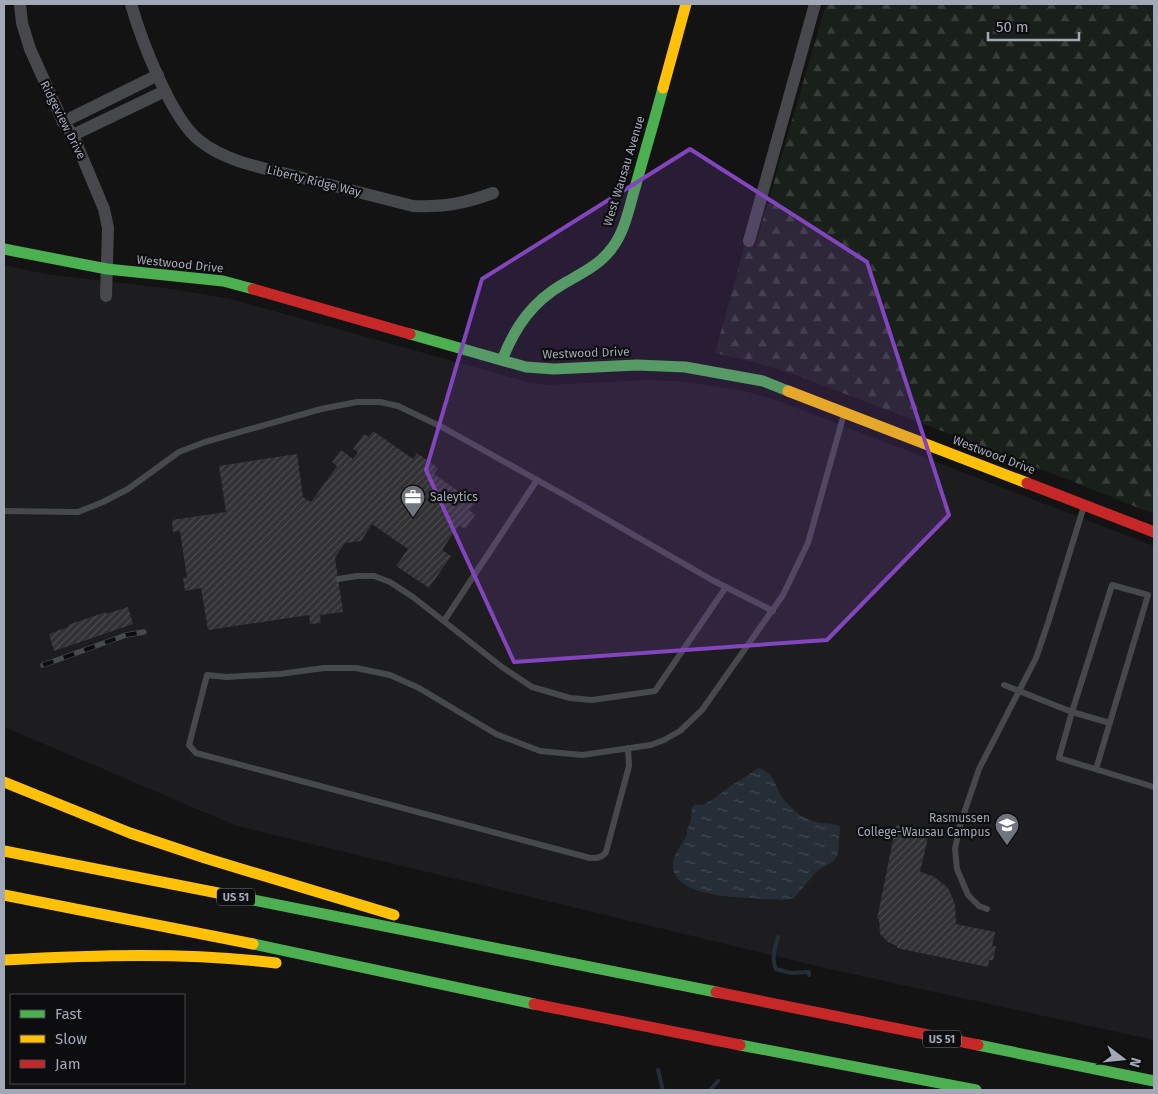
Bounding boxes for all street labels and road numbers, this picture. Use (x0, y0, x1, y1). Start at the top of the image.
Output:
street label: Ridgeview Drive (37, 78, 89, 162)
street label: West Wausau Avenue (601, 114, 647, 228)
street label: Liberty Ridge Way (266, 163, 363, 199)
street label: Westwood Drive (136, 252, 224, 276)
street label: Westwood Drive (542, 344, 630, 362)
street label: Westwood Drive (951, 433, 1037, 477)
road number: US 51 (217, 889, 255, 906)
road number: US 51 (923, 1030, 961, 1048)

